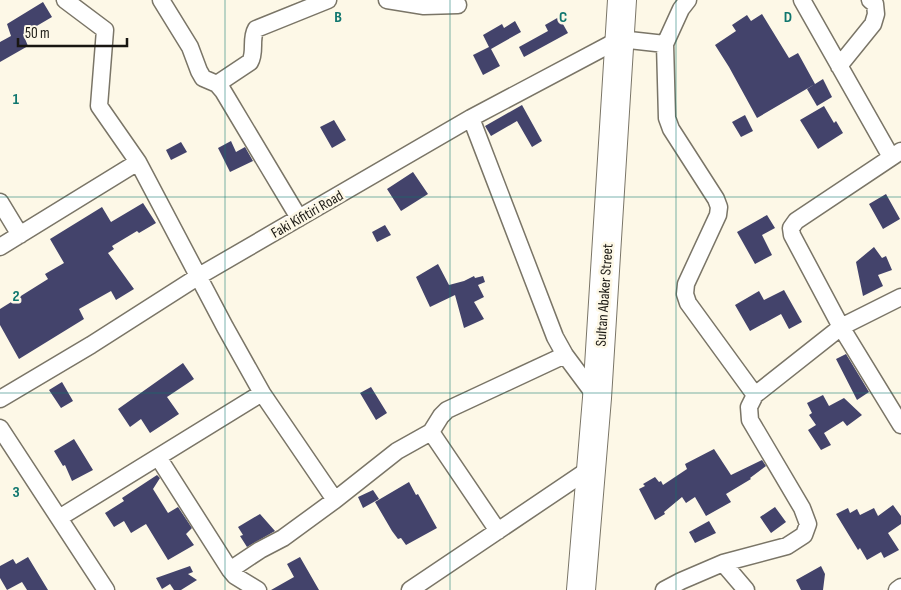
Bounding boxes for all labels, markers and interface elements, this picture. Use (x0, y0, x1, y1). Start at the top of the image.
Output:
text: B (334, 8, 342, 27)
text: C (559, 8, 567, 27)
text: D (784, 8, 792, 27)
scale bar (18, 15, 126, 47)
text: 50 m (25, 24, 50, 43)
text: 1 (13, 90, 20, 109)
street label: Faki Kifitiri Road (268, 186, 347, 243)
street label: Sultan Abaker Street (591, 243, 618, 347)
text: 2 (12, 287, 20, 306)
text: 3 (12, 483, 20, 502)

